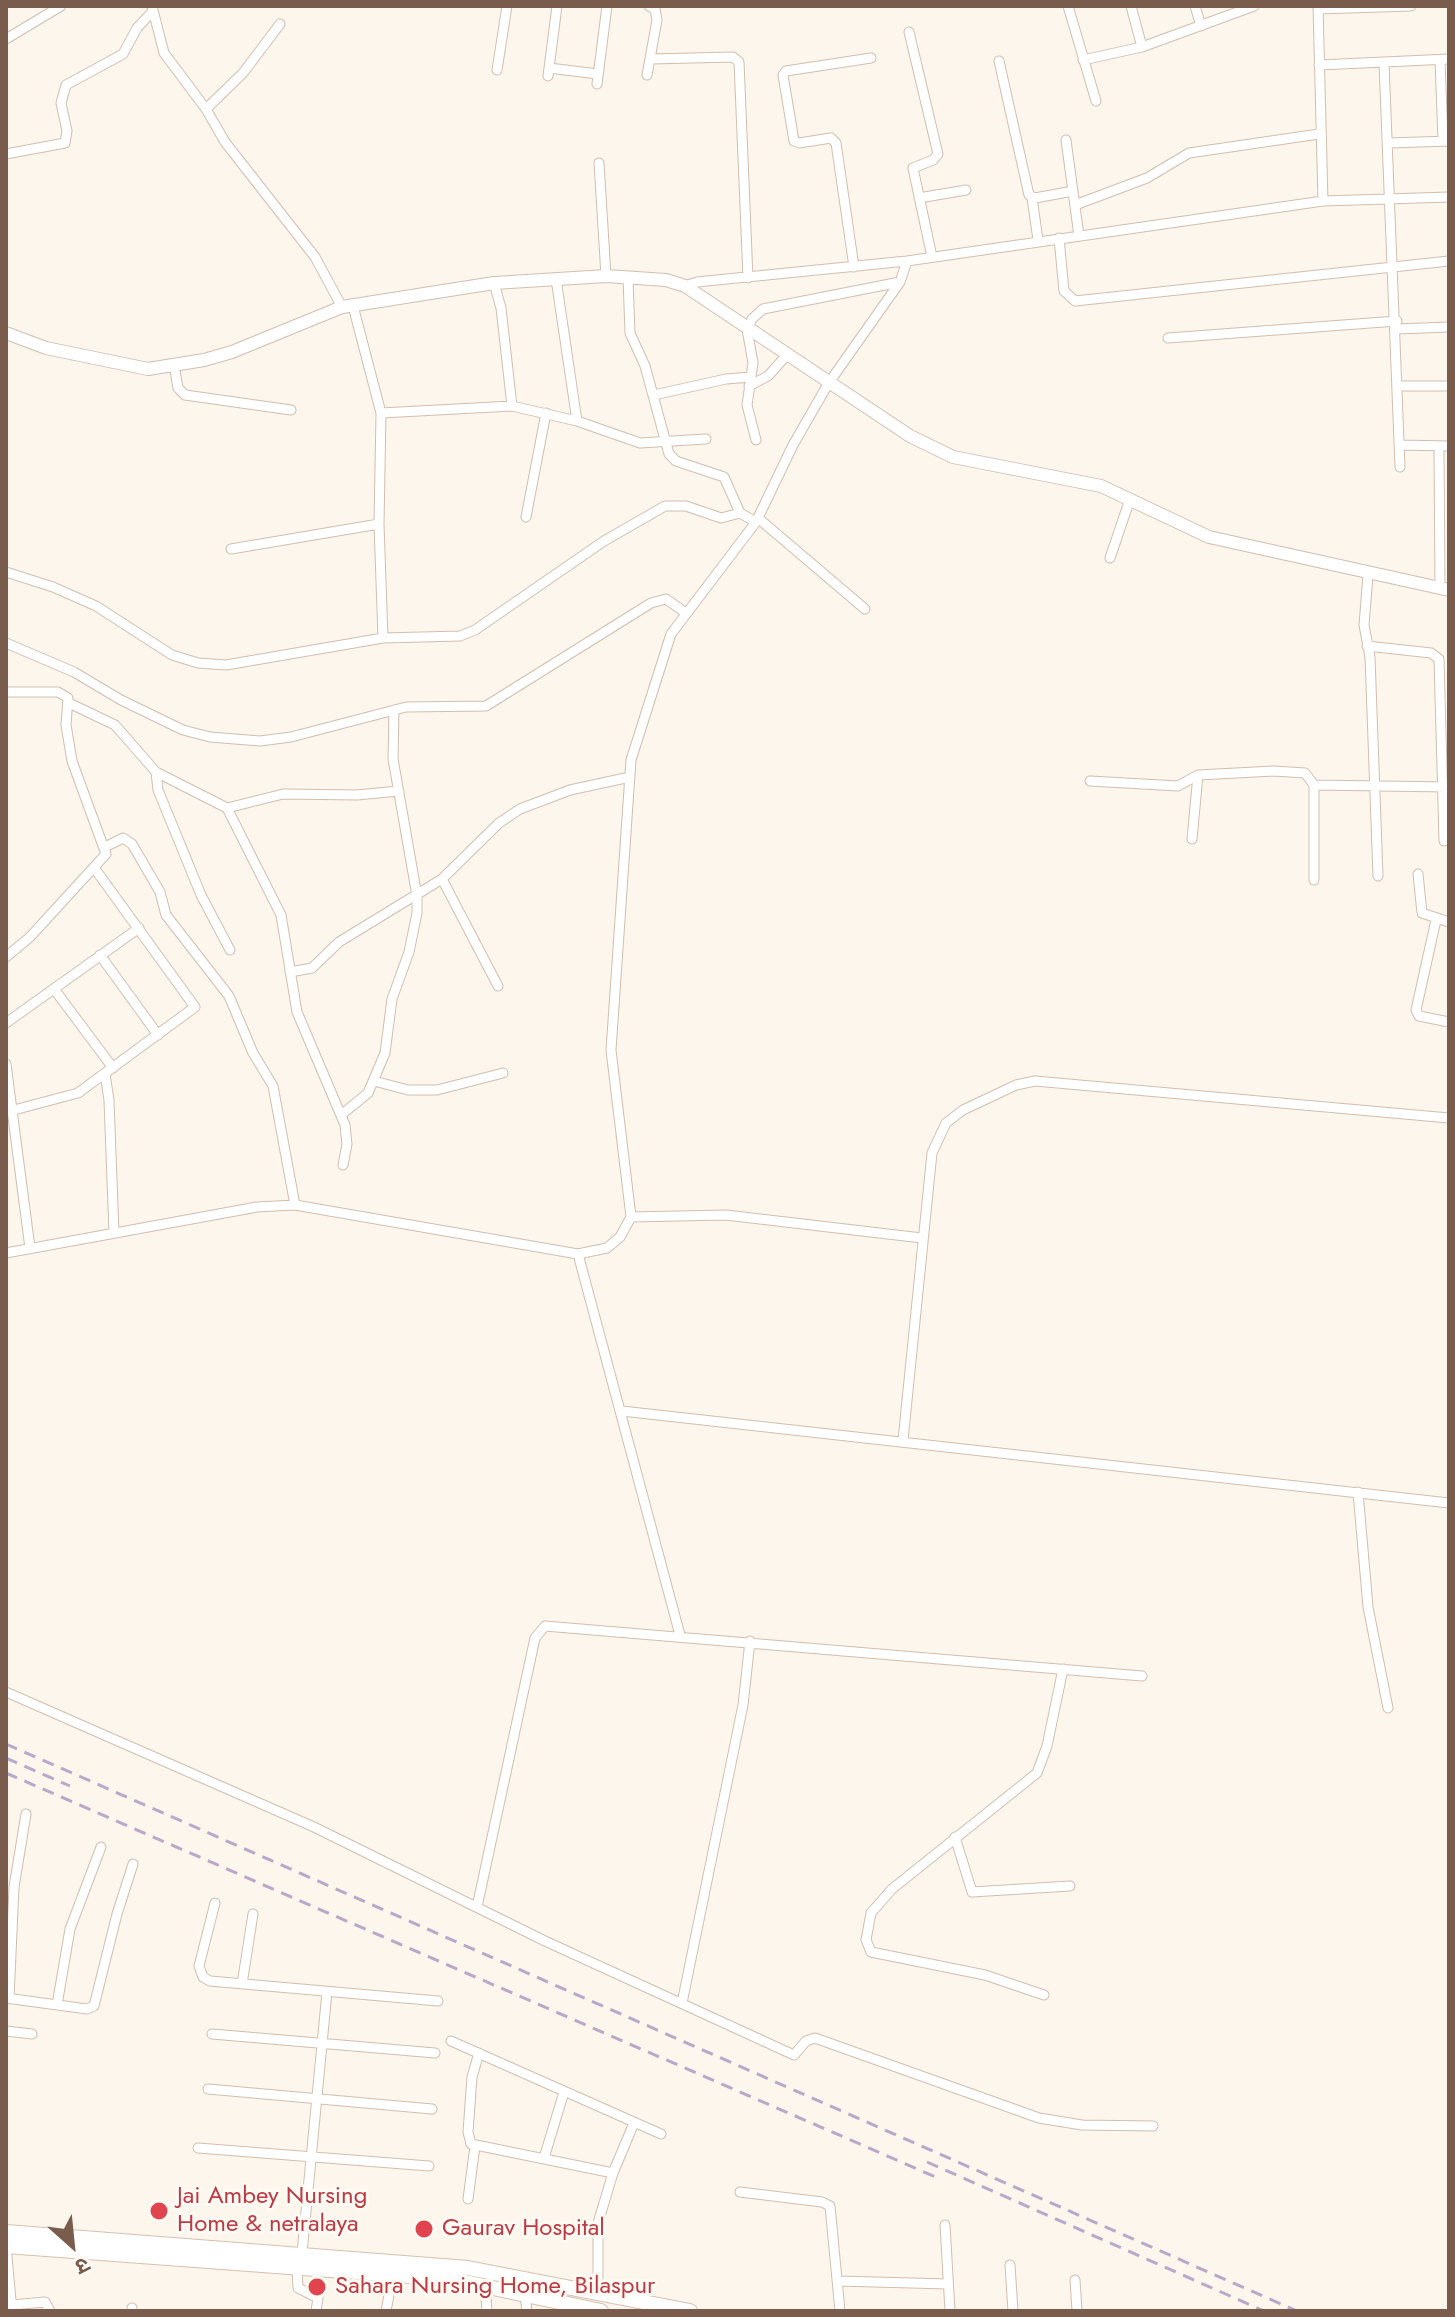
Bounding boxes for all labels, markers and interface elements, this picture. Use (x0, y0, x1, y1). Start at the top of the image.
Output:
place label: Jai Ambey Nursing Home & netralaya (177, 2183, 367, 2239)
marker: Jai Ambey Nursing Home & netralaya (148, 2200, 170, 2222)
north arrow (32, 2205, 112, 2285)
place label: Gaurav Hospital (442, 2215, 605, 2243)
marker: Gaurav Hospital (413, 2218, 435, 2240)
text: उ (70, 2249, 96, 2284)
place label: Sahara Nursing Home, Bilaspur (335, 2273, 655, 2301)
marker: Sahara Nursing Home, Bilaspur (306, 2276, 328, 2298)

